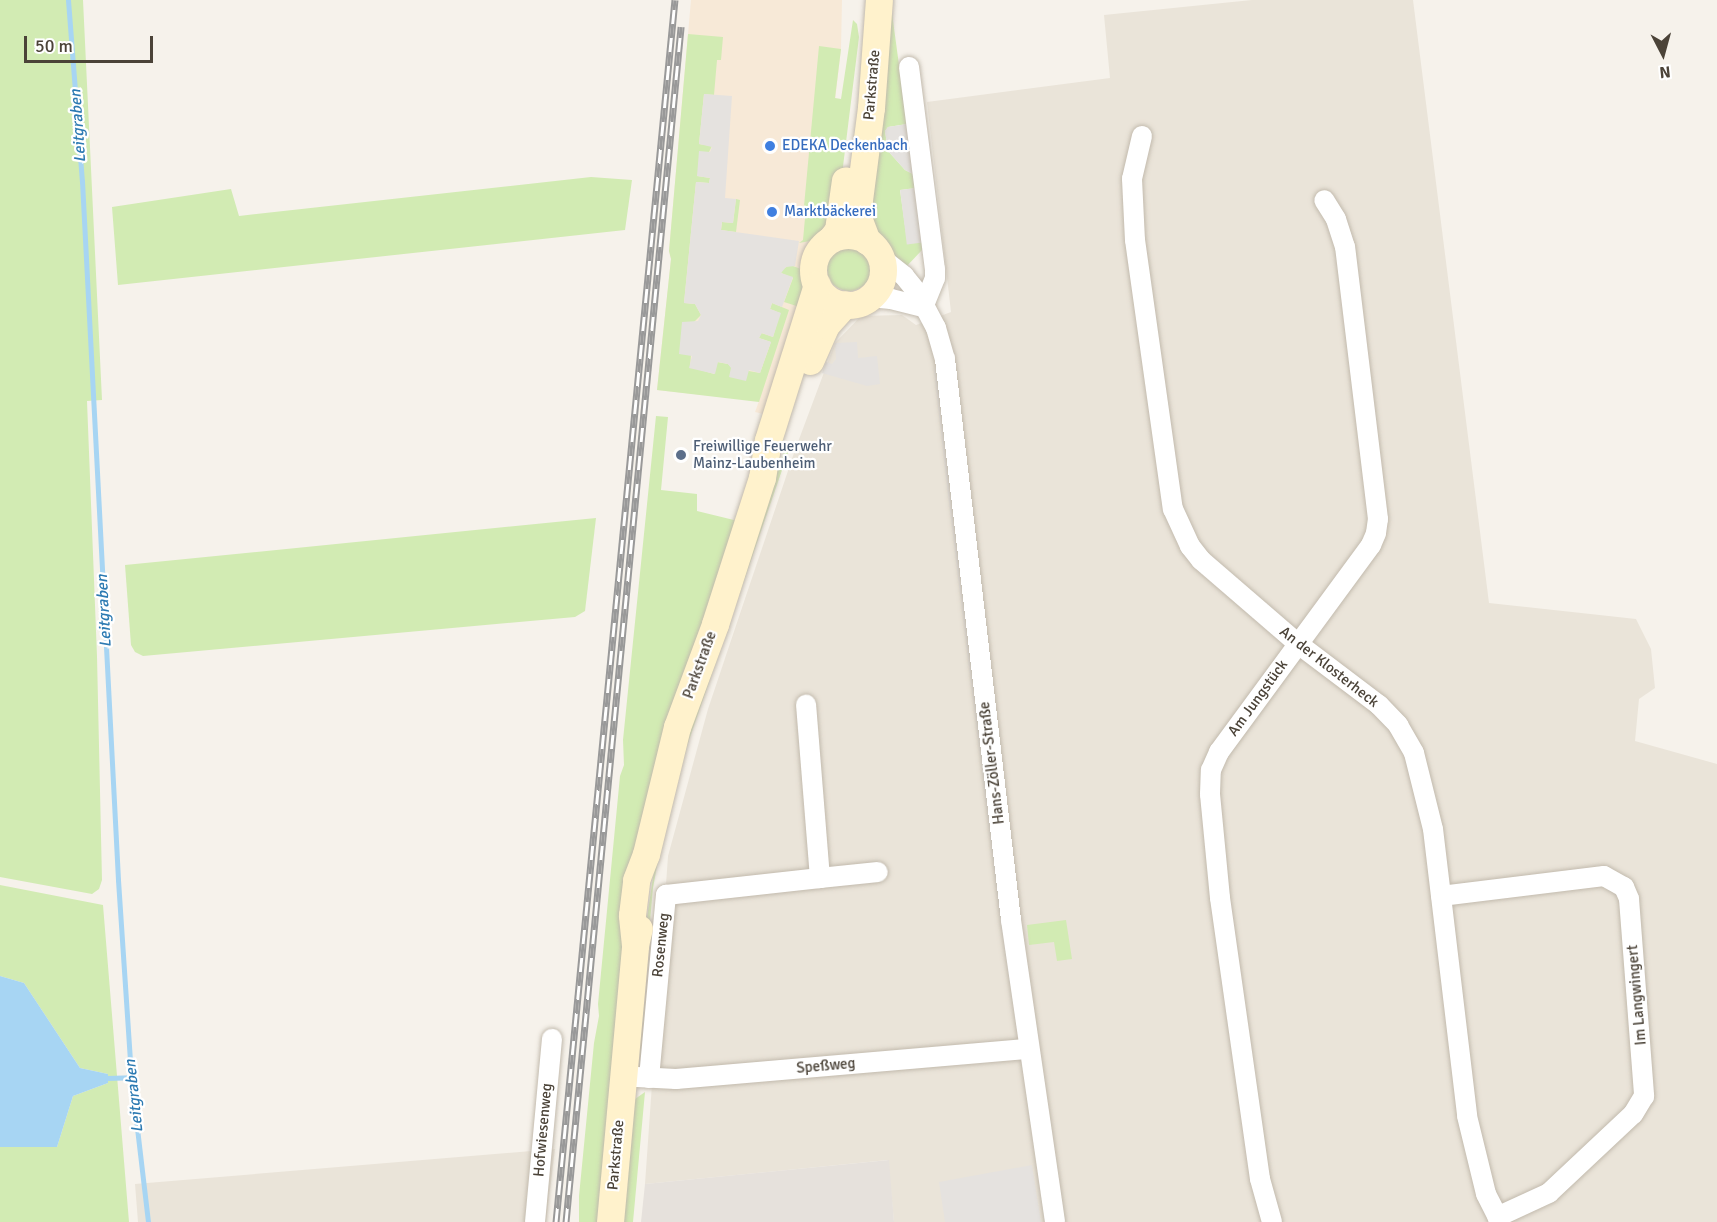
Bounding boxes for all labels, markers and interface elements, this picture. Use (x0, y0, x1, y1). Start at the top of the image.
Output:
scale bar (27, 24, 156, 62)
north arrow (1633, 24, 1693, 84)
text: 50 m (35, 35, 73, 57)
street label: Parkstraße (860, 49, 884, 121)
text: N (1658, 61, 1671, 82)
water label: Leitgraben (66, 89, 90, 163)
place label: EDEKA Deckenbach (782, 137, 908, 155)
marker: EDEKA Deckenbach (763, 139, 777, 153)
place label: Marktbäckerei (784, 203, 876, 221)
marker: Marktbäckerei (765, 205, 779, 219)
place label: Freiwillige Feuerwehr Mainz-Laubenheim (693, 437, 832, 472)
marker: Freiwillige Feuerwehr Mainz-Laubenheim (674, 448, 688, 462)
water label: Leitgraben (92, 574, 116, 648)
street label: An der Klosterheck (1276, 623, 1382, 711)
street label: Parkstraße (679, 629, 721, 701)
street label: Am Jungstück (1224, 656, 1292, 740)
street label: Hans-Zöller-Straße (976, 701, 1008, 825)
street label: Rosenweg (649, 912, 673, 978)
street label: Im Langwingert (1624, 944, 1650, 1046)
street label: Speßweg (796, 1054, 856, 1078)
water label: Leitgraben (121, 1059, 147, 1133)
street label: Hofwiesenweg (530, 1082, 556, 1178)
street label: Parkstraße (604, 1119, 628, 1191)

